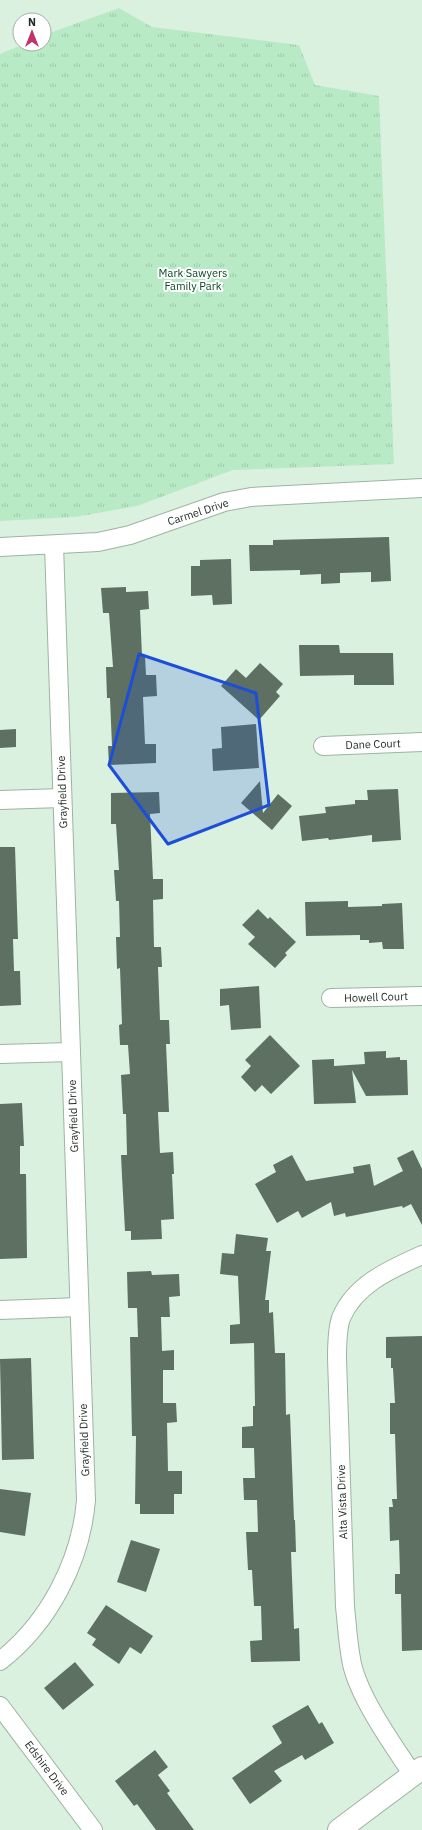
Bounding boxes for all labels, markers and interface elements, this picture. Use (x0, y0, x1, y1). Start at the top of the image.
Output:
north arrow (12, 12, 52, 52)
text: N (28, 15, 36, 29)
park label: Mark Sawyers Family Park (159, 266, 227, 293)
street label: Carmel Drive (166, 496, 230, 528)
street label: Dane Court (345, 736, 401, 752)
street label: Grayfield Drive (54, 755, 70, 829)
street label: Howell Court (344, 989, 408, 1005)
street label: Grayfield Drive (65, 1079, 81, 1153)
street label: Grayfield Drive (76, 1403, 92, 1477)
street label: Alta Vista Drive (334, 1464, 350, 1540)
street label: Edshire Drive (22, 1738, 72, 1798)

